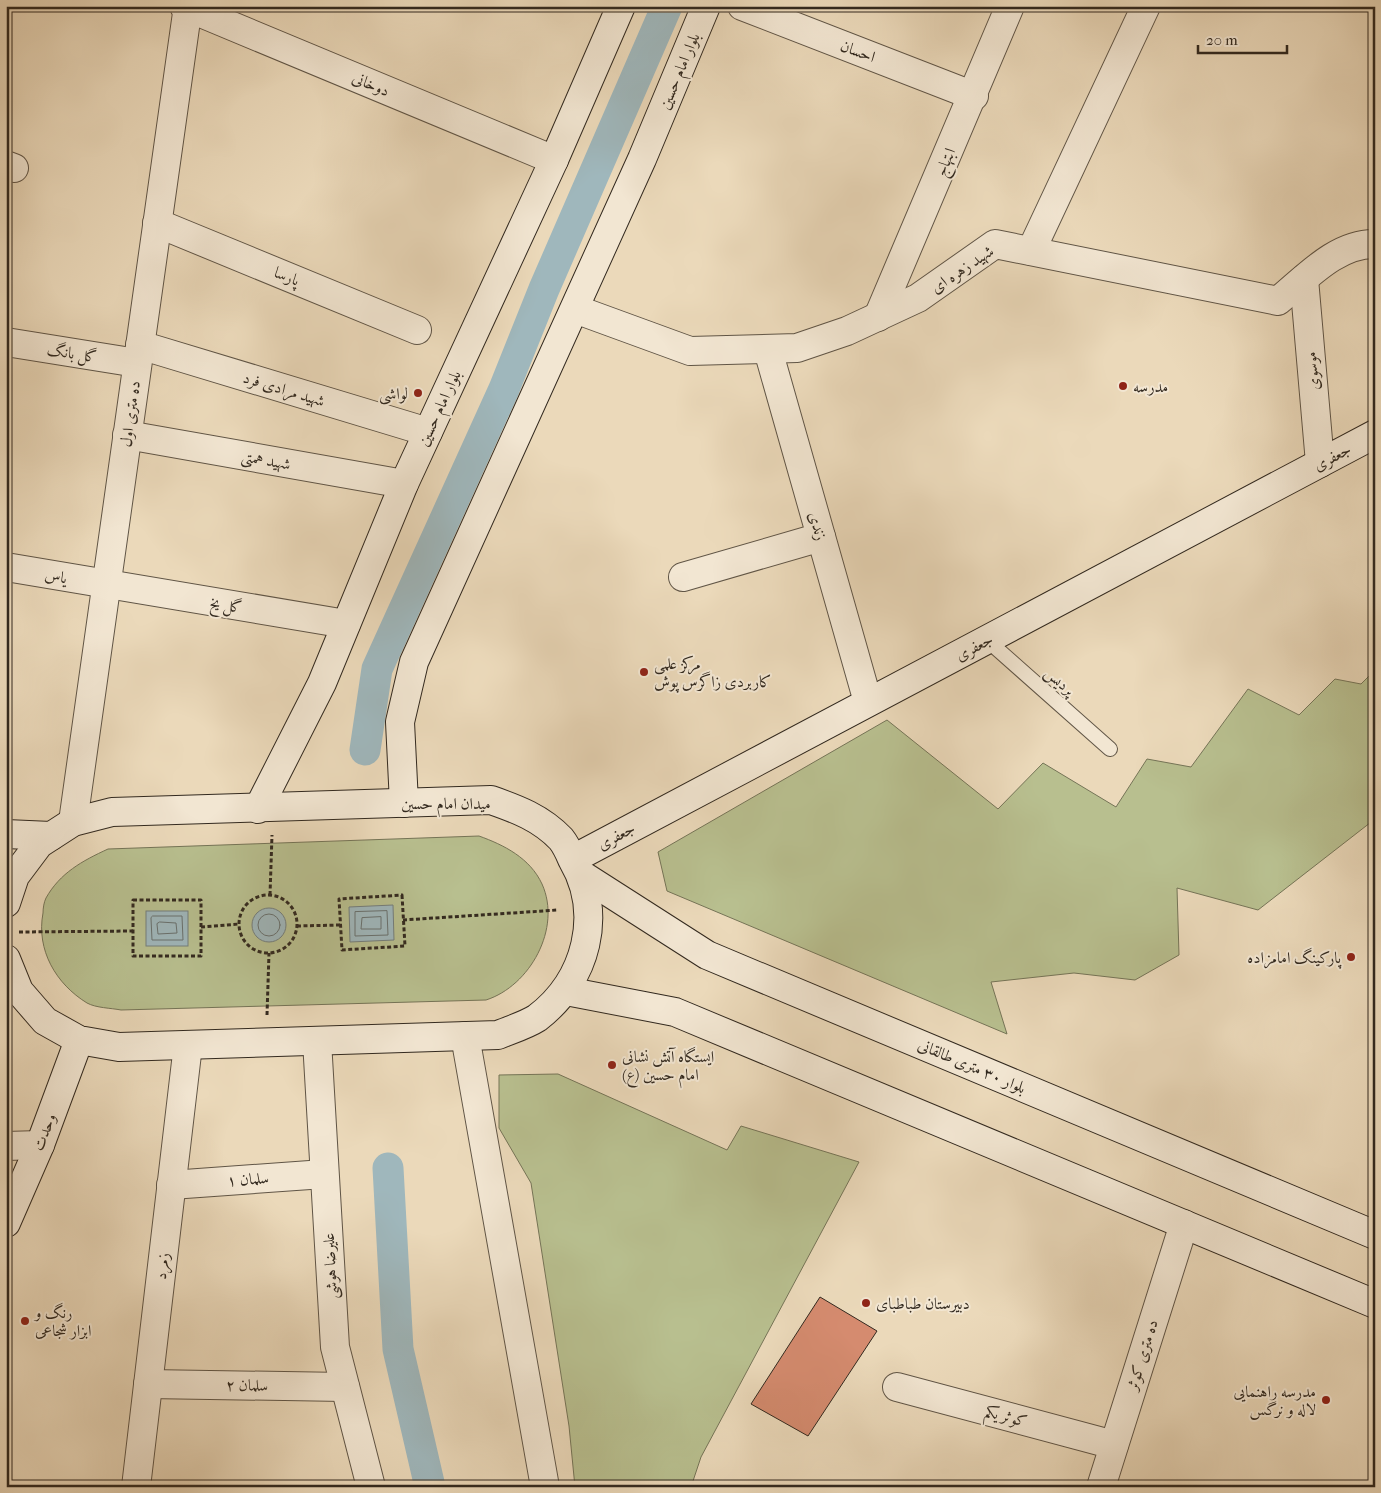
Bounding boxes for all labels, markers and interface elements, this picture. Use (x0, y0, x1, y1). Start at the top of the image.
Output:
scale bar (1198, 22, 1287, 54)
street label: بلوار امام حسین (654, 30, 708, 114)
text: 20 m (1206, 31, 1238, 49)
street label: احسان (838, 36, 878, 66)
street label: دوخانی (349, 68, 393, 100)
street label: ابتهاج (931, 145, 964, 181)
street label: شهید زهره ای (927, 241, 998, 298)
street label: پارسا (271, 262, 303, 292)
street label: گل بانگ (45, 339, 98, 368)
street label: موسوی (1301, 351, 1324, 391)
street label: بلوار امام حسین (413, 367, 469, 451)
street label: شهید مرادی فرد (240, 368, 327, 412)
place label: مدرسه (1133, 377, 1168, 396)
street label: ده متری اول (116, 380, 144, 448)
marker: مدرسه (1117, 380, 1129, 392)
place label: لواشی (379, 384, 408, 405)
marker: لواشی (412, 387, 424, 399)
street label: جعفری (1310, 439, 1355, 476)
street label: شهید همتی (239, 446, 292, 476)
street label: زندی (805, 509, 831, 543)
street label: یاس (43, 565, 70, 589)
street label: گل یخ (208, 593, 244, 621)
street label: جعفری (952, 629, 997, 666)
place label: مرکز علمی کاربردی زاگرس پوش (654, 654, 772, 693)
street label: پردیس (1040, 663, 1080, 702)
marker: مرکز علمی کاربردی زاگرس پوش (638, 666, 650, 678)
street label: میدان امام حسین (401, 794, 491, 818)
street label: جعفری (594, 818, 639, 855)
place label: پارکینگ امامزاده (1247, 947, 1342, 969)
marker: پارکینگ امامزاده (1345, 951, 1357, 963)
street label: بلوار ۳۰ متری طالقانی (915, 1035, 1029, 1097)
place label: ایستگاه آتش نشانی امام حسین (ع) (622, 1046, 714, 1089)
marker: ایستگاه آتش نشانی امام حسین (ع) (606, 1059, 618, 1071)
street label: وحدت (28, 1111, 60, 1153)
street label: سلمان ۱ (226, 1168, 270, 1190)
street label: علیرضا هوشی (319, 1232, 343, 1300)
street label: زمرد (151, 1252, 175, 1281)
place label: دبیرستان طباطبای (876, 1294, 970, 1313)
marker: دبیرستان طباطبای (860, 1297, 872, 1309)
place label: رنگ و ابزار شجاعی (33, 1302, 91, 1340)
marker: رنگ و ابزار شجاعی (19, 1315, 31, 1327)
street label: ده متری کوثر (1122, 1317, 1163, 1395)
street label: سلمان ۲ (226, 1375, 268, 1395)
place label: مدرسه راهنمایی لاله و نرگس (1233, 1382, 1316, 1420)
marker: مدرسه راهنمایی لاله و نرگس (1320, 1394, 1332, 1406)
street label: کوثر یکم (981, 1401, 1029, 1437)

